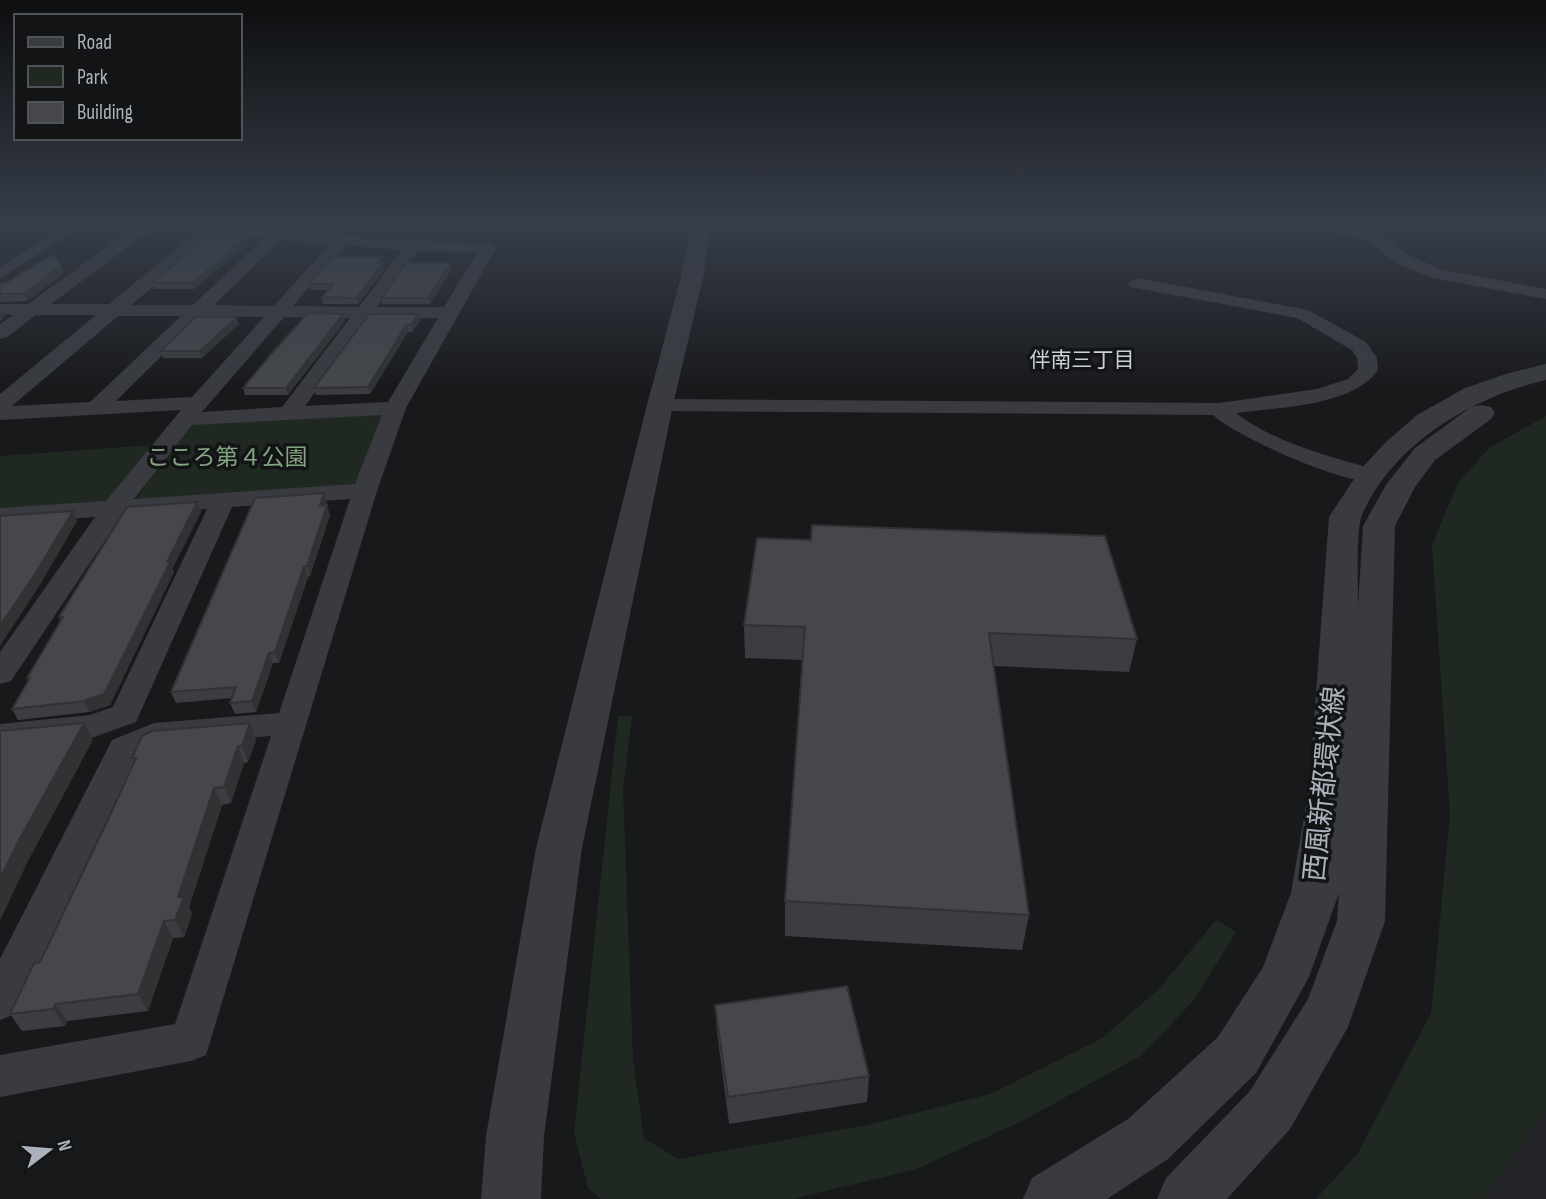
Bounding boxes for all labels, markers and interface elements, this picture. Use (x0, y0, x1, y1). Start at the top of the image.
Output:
legend (14, 14, 242, 140)
text: Road (77, 30, 112, 55)
text: Park (77, 65, 108, 90)
text: Building (77, 100, 133, 125)
district label: 伴南三丁目 (1030, 348, 1135, 373)
park label: こころ第４公園 (147, 444, 308, 472)
street label: 西風新都環状線 (1298, 685, 1352, 883)
north arrow (14, 1115, 84, 1185)
text: N (51, 1138, 76, 1154)

